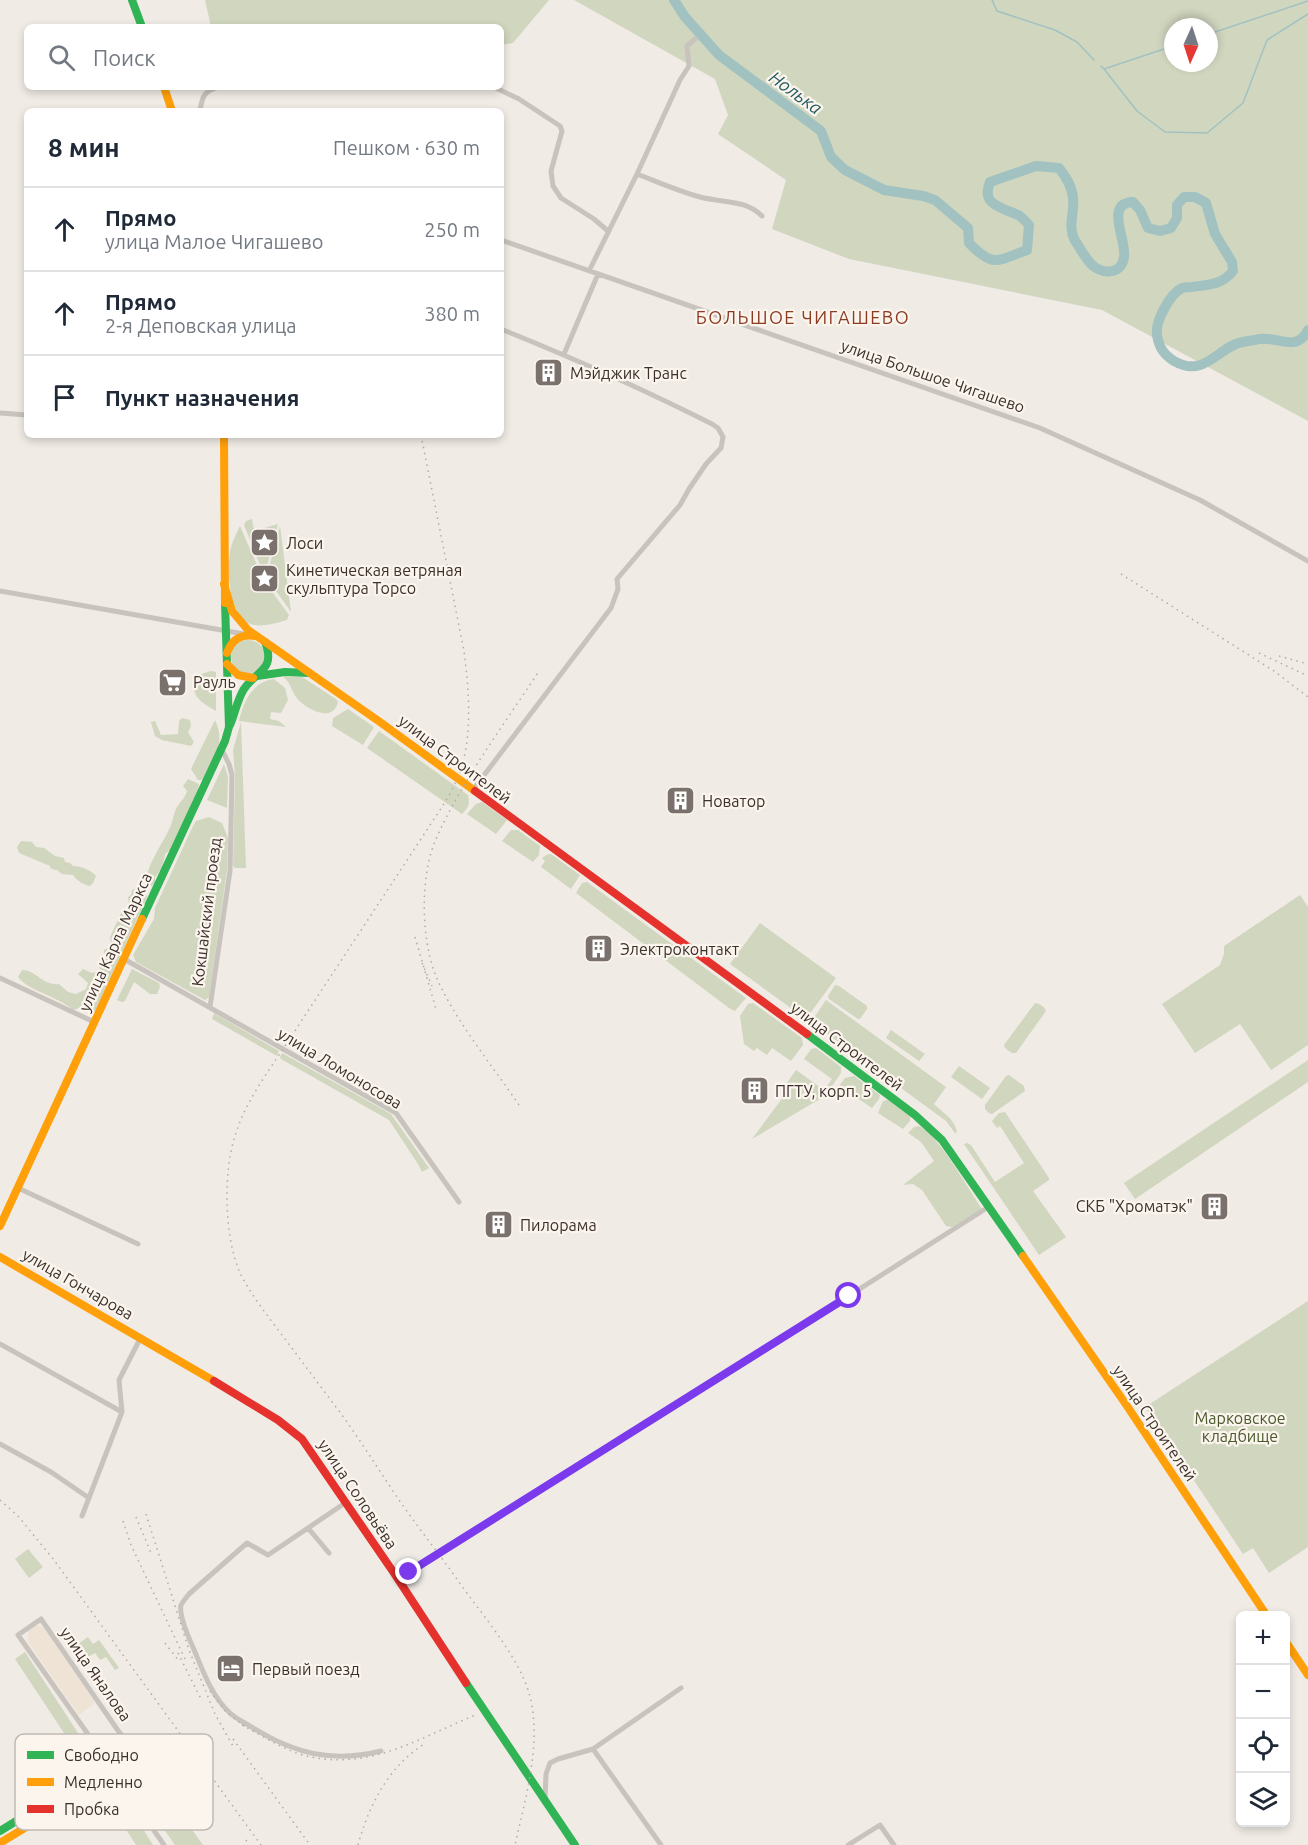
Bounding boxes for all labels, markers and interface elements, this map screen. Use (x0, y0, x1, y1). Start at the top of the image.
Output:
north arrow (1164, 18, 1218, 72)
search box (24, 24, 504, 90)
icon: search (45, 41, 78, 74)
text: Поиск (93, 45, 156, 70)
water label: Нолька (766, 66, 826, 118)
text: 8 мин (48, 133, 120, 162)
text: Пешком · 630 m (333, 136, 480, 159)
text: Прямо (105, 205, 176, 230)
icon: ahead (48, 213, 81, 246)
text: 250 m (424, 218, 480, 241)
text: улица Малое Чигашево (105, 230, 324, 253)
text: Прямо (105, 289, 176, 314)
icon: ahead (48, 297, 81, 330)
text: 380 m (424, 302, 480, 325)
district label: БОЛЬШОЕ ЧИГАШЕВО (696, 307, 910, 327)
text: 2-я Деповская улица (105, 314, 297, 337)
street label: улица Большое Чигашево (839, 336, 1027, 416)
building icon: Мэйджик Транс (533, 357, 565, 389)
place label: Мэйджик Транс (570, 364, 687, 382)
icon: arrive (48, 381, 81, 414)
text: Пункт назначения (105, 385, 299, 410)
place icon: Лоси (249, 527, 281, 559)
place label: Лоси (286, 534, 323, 552)
place label: Кинетическая ветряная скульптура Торсо (286, 561, 462, 597)
place icon: Кинетическая ветряная скульптура Торсо (249, 563, 281, 595)
supermarket icon: Рауль (156, 666, 188, 698)
place label: Рауль (193, 673, 236, 691)
street label: улица Строителей (395, 711, 515, 807)
building icon: Новатор (665, 785, 697, 817)
place label: Новатор (702, 792, 765, 810)
street label: Кокшайский проезд (188, 837, 224, 987)
street label: улица Карла Маркса (75, 870, 155, 1014)
building icon: Электроконтакт (583, 933, 615, 965)
place label: Электроконтакт (620, 940, 739, 958)
street label: улица Строителей (787, 998, 907, 1094)
street label: улица Ломоносова (275, 1024, 405, 1112)
building icon: ПГТУ, корп. 5 (738, 1075, 770, 1107)
place label: ПГТУ, корп. 5 (775, 1082, 871, 1100)
building icon: СКБ "Хроматэк" (1198, 1190, 1230, 1222)
place label: СКБ "Хроматэк" (1076, 1197, 1193, 1215)
building icon: Пилорама (483, 1209, 515, 1241)
place label: Пилорама (520, 1216, 597, 1234)
street label: улица Гончарова (19, 1245, 137, 1323)
route start (835, 1282, 861, 1308)
street label: улица Строителей (1110, 1362, 1200, 1484)
park label: Марковское кладбище (1194, 1409, 1286, 1445)
street label: улица Соловьёва (315, 1436, 401, 1552)
route end (395, 1558, 421, 1584)
map controls (1236, 1611, 1290, 1827)
button: + (1236, 1611, 1290, 1665)
street label: улица Яналова (57, 1623, 135, 1725)
hotel icon: Первый поезд (215, 1653, 247, 1685)
place label: Первый поезд (252, 1660, 360, 1678)
button: − (1236, 1665, 1290, 1719)
button: locate (1236, 1719, 1290, 1773)
legend (15, 1734, 213, 1830)
text: Свободно (64, 1746, 139, 1764)
text: Медленно (64, 1773, 143, 1791)
button: layers (1236, 1773, 1290, 1827)
text: Пробка (64, 1800, 120, 1818)

